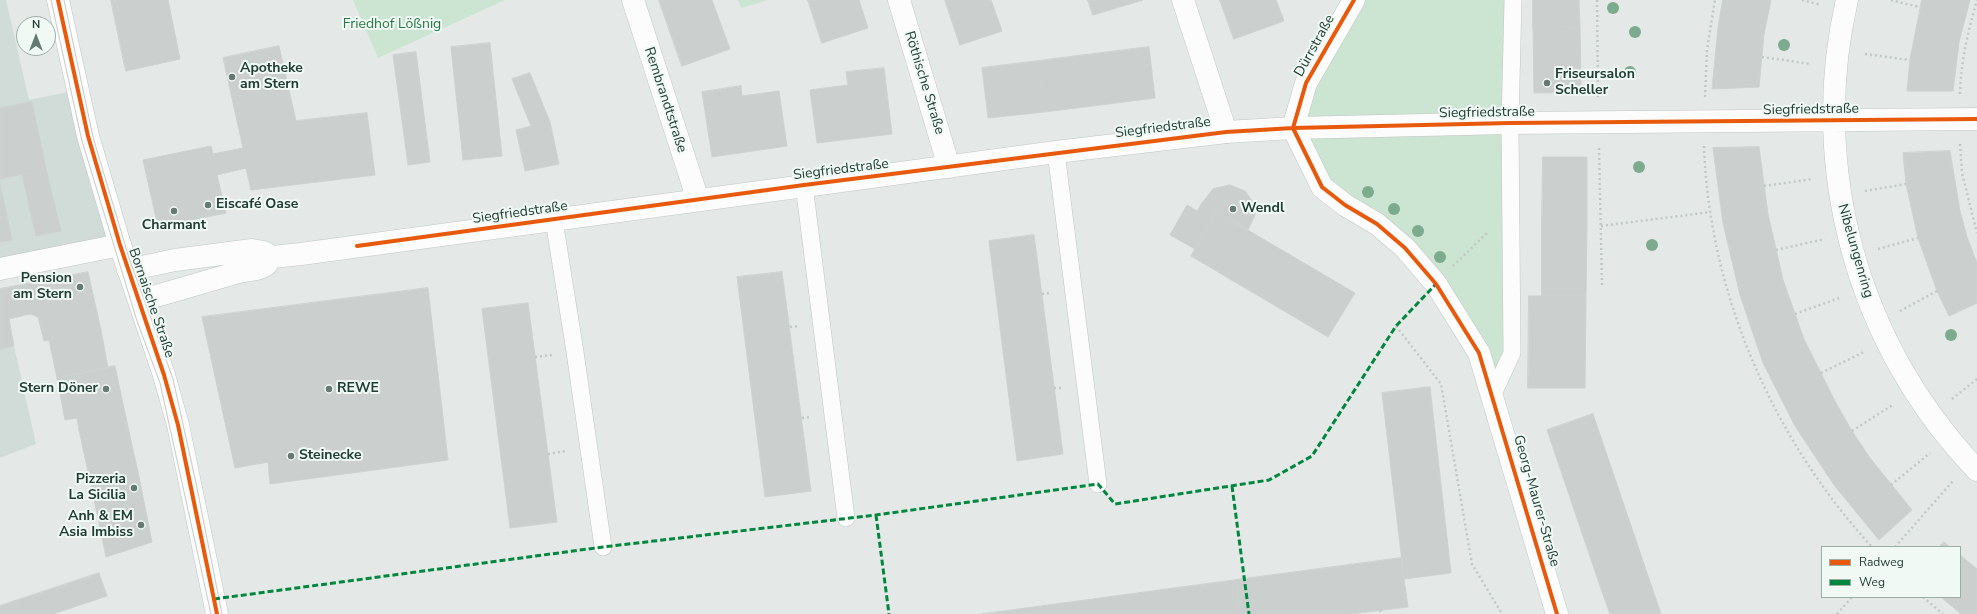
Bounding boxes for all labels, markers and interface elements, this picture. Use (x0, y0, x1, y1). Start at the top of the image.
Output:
street label: Dürrstraße (1291, 12, 1339, 80)
north arrow (16, 16, 56, 56)
text: N (32, 17, 40, 32)
park label: Friedhof Lößnig (343, 17, 441, 33)
street label: Röthische Straße (900, 29, 948, 137)
street label: Rembrandtstraße (640, 45, 690, 155)
place label: Apotheke am Stern (240, 61, 303, 94)
place label: Friseursalon Scheller (1555, 67, 1635, 100)
marker: Apotheke am Stern (227, 72, 237, 82)
marker: Friseursalon Scheller (1542, 78, 1552, 88)
street label: Siegfriedstraße (1763, 101, 1859, 119)
street label: Siegfriedstraße (1439, 104, 1535, 122)
street label: Siegfriedstraße (1114, 114, 1212, 142)
street label: Siegfriedstraße (792, 156, 890, 184)
place label: Eiscafé Oase (216, 197, 298, 213)
street label: Siegfriedstraße (471, 198, 569, 228)
marker: Eiscafé Oase (203, 200, 213, 210)
place label: Wendl (1241, 201, 1284, 217)
street label: Nibelungenring (1834, 202, 1876, 300)
marker: Wendl (1228, 204, 1238, 214)
marker: Charmant (169, 206, 179, 216)
place label: Charmant (142, 218, 206, 234)
street label: Bornaische Straße (124, 246, 178, 360)
place label: Pension am Stern (13, 271, 72, 304)
marker: Pension am Stern (75, 282, 85, 292)
place label: Stern Döner (19, 381, 98, 397)
place label: REWE (337, 381, 379, 397)
marker: Stern Döner (101, 384, 111, 394)
marker: REWE (324, 384, 334, 394)
street label: Georg-Maurer-Straße (1509, 433, 1563, 569)
place label: Steinecke (299, 448, 362, 464)
marker: Steinecke (286, 451, 296, 461)
place label: Pizzeria La Sicilia (68, 472, 126, 504)
marker: Pizzeria La Sicilia (129, 483, 139, 493)
place label: Anh & EM Asia Imbiss (59, 509, 133, 542)
marker: Anh & EM Asia Imbiss (136, 520, 146, 530)
legend (1821, 546, 1961, 598)
text: Radweg (1859, 554, 1904, 570)
text: Weg (1859, 574, 1885, 590)

